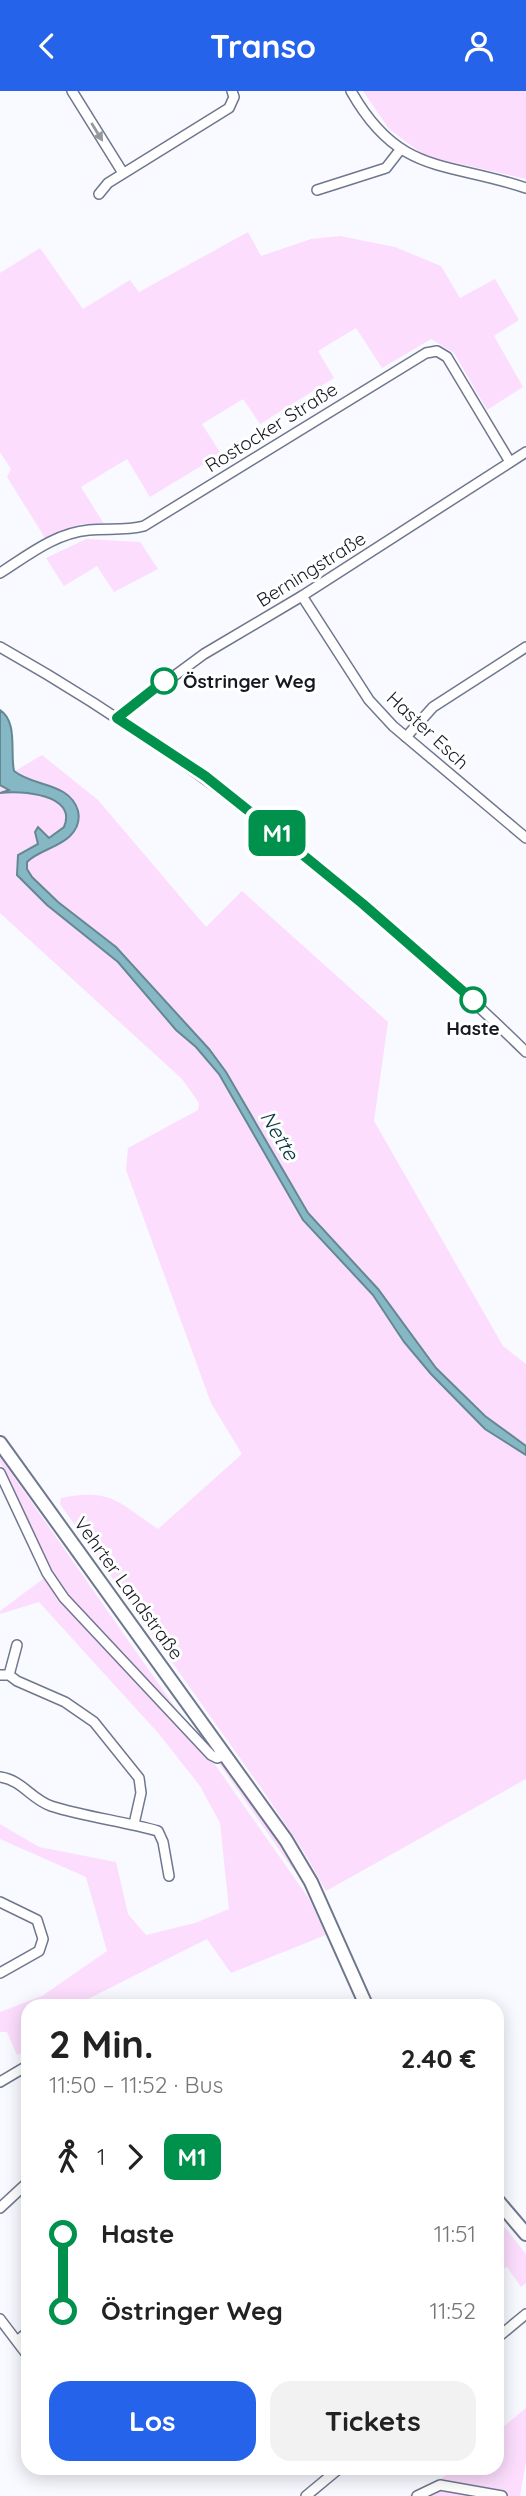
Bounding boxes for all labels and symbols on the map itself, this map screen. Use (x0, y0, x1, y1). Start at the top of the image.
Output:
one-way arrow (91, 122, 104, 141)
street label: Rostocker Straße (200, 377, 342, 477)
street label: Berningstraße (252, 526, 370, 612)
marker: Östringer Weg (151, 668, 177, 694)
place label: Östringer Weg (183, 669, 316, 693)
street label: Haster Esch (382, 686, 474, 774)
line badge: M1 (246, 810, 308, 856)
marker: Haste (460, 987, 486, 1013)
place label: Haste (446, 1016, 500, 1040)
water label: Nette (255, 1106, 305, 1165)
street label: Vehrter Landstraße (69, 1512, 189, 1664)

